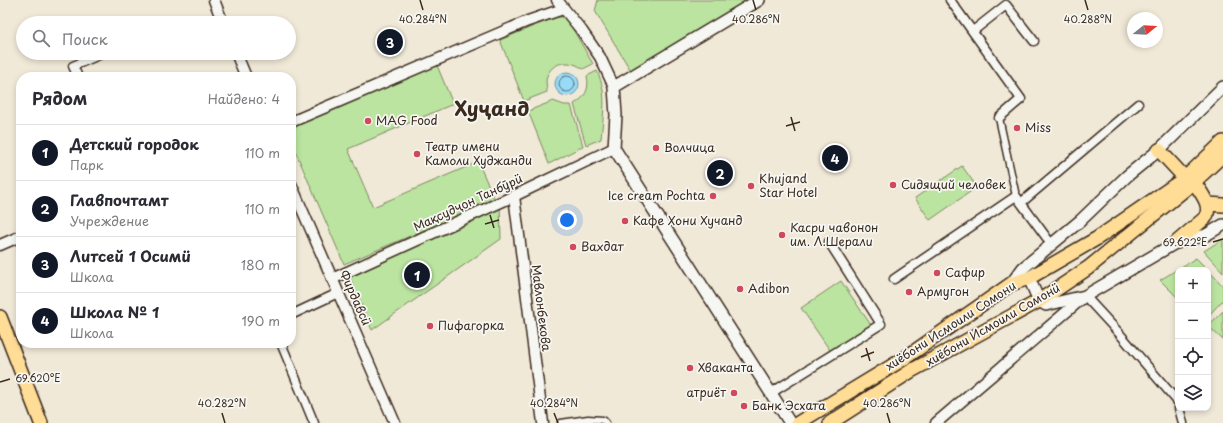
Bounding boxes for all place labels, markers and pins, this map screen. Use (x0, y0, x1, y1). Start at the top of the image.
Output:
pin: 3 (377, 27, 403, 57)
place label: MAG Food (376, 111, 438, 129)
marker: MAG Food (363, 116, 373, 126)
place label: Miss (1025, 118, 1051, 136)
marker: Miss (1012, 123, 1022, 133)
place label: Театр имени Камоли Худжанди (425, 137, 532, 169)
place label: Волчица (664, 138, 715, 156)
marker: Волчица (651, 143, 661, 153)
pin: 4 (822, 143, 848, 173)
marker: Театр имени Камоли Худжанди (412, 149, 422, 159)
pin: 2 (707, 158, 733, 188)
place label: Khujand Star Hotel (759, 169, 817, 201)
place label: Сидящий человек (901, 175, 1007, 193)
marker: Сидящий человек (888, 180, 898, 190)
marker: Khujand Star Hotel (746, 181, 756, 191)
place label: Ice cream Pochta (608, 186, 706, 204)
marker: Ice cream Pochta (708, 191, 718, 201)
place label: Кафе Хони Хучанд (633, 211, 743, 229)
marker: Кафе Хони Хучанд (620, 216, 630, 226)
place label: Касри чавонон им. Л.Шерали (790, 218, 878, 250)
marker: Касри чавонон им. Л.Шерали (777, 230, 787, 240)
place label: Вахдат (581, 237, 625, 255)
marker: Вахдат (568, 242, 578, 252)
pin: 1 (404, 260, 430, 290)
place label: Сафир (945, 263, 985, 281)
marker: Сафир (932, 268, 942, 278)
place label: Adibon (748, 279, 790, 297)
place label: Армугон (917, 282, 969, 300)
marker: Adibon (735, 284, 745, 294)
marker: Армугон (904, 287, 914, 297)
place label: Пифагорка (438, 316, 505, 334)
marker: Пифагорка (425, 321, 435, 331)
place label: Хваканта (698, 358, 754, 376)
marker: Хваканта (685, 363, 695, 373)
place label: атриёт (686, 383, 726, 401)
marker: атриёт (729, 388, 739, 398)
place label: Банк Эсхата (752, 396, 826, 414)
marker: Банк Эсхата (739, 401, 749, 411)

